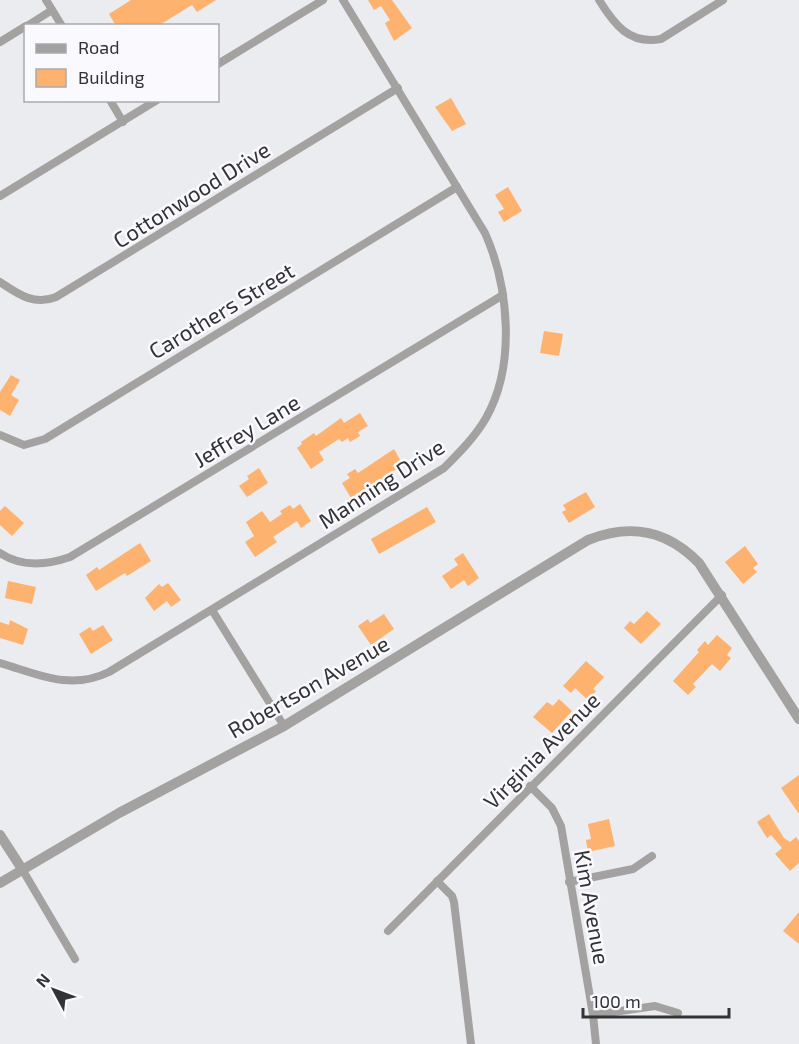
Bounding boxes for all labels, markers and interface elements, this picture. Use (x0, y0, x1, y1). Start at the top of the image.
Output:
legend (24, 24, 219, 102)
text: Road (78, 36, 119, 58)
text: Building (78, 66, 145, 88)
street label: Cottonwood Drive (108, 135, 274, 253)
street label: Carothers Street (144, 256, 298, 364)
street label: Jeffrey Lane (188, 388, 304, 472)
street label: Manning Drive (313, 433, 449, 533)
street label: Robertson Avenue (223, 629, 393, 743)
street label: Virginia Avenue (477, 686, 605, 814)
street label: Kim Avenue (570, 848, 616, 966)
north arrow (24, 960, 84, 1020)
text: N (31, 969, 53, 990)
scale bar (583, 981, 728, 1019)
text: 100 m (592, 990, 641, 1012)

